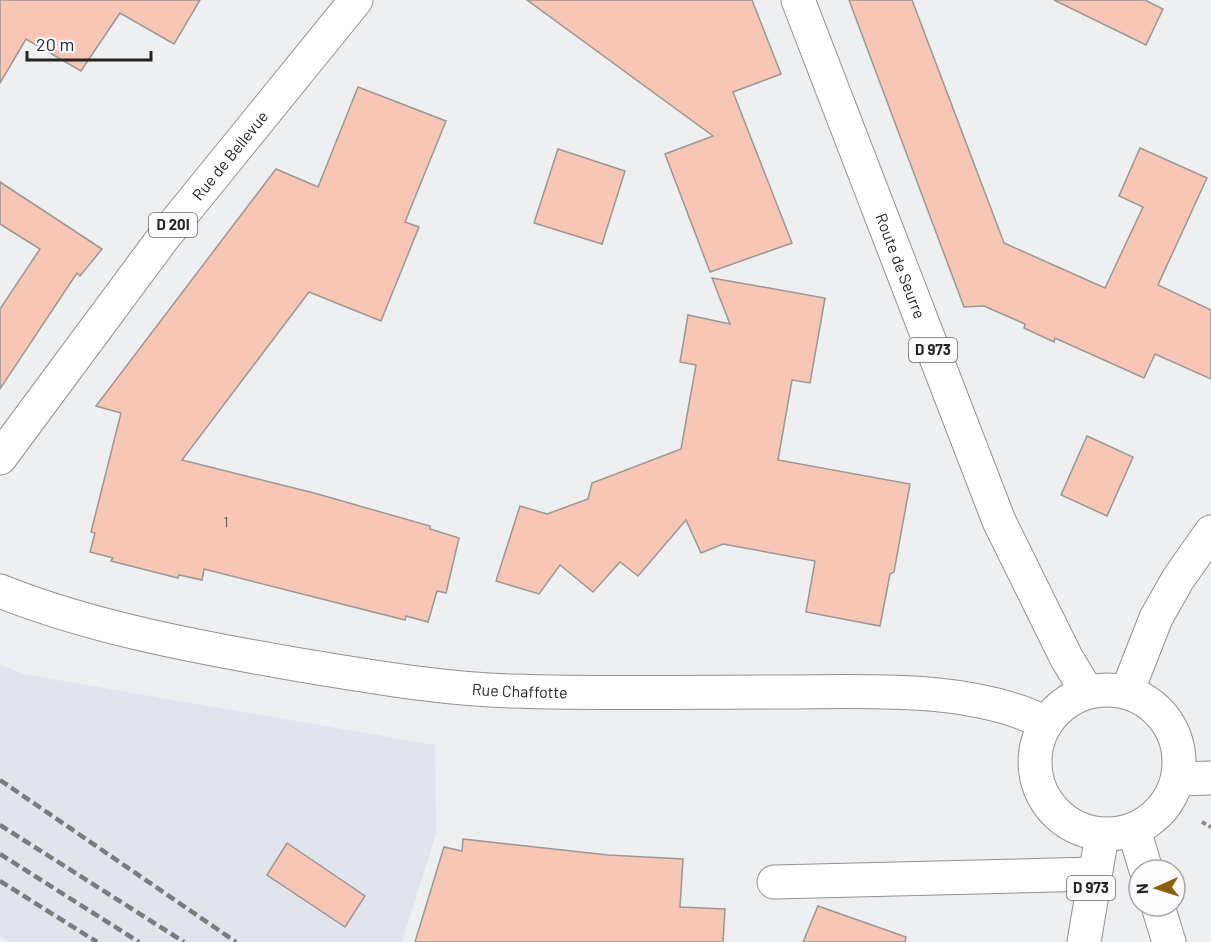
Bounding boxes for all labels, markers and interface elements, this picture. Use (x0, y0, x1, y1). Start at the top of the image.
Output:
scale bar (27, 24, 152, 62)
text: 20 m (36, 33, 74, 55)
street label: Rue de Bellevue (188, 107, 271, 204)
street label: Route de Seurre (872, 210, 930, 321)
road number: D 20I (149, 213, 197, 237)
road number: D 973 (909, 338, 957, 362)
house number: 1 (224, 513, 228, 530)
street label: Rue Chaffotte (471, 679, 568, 701)
north arrow (1127, 858, 1187, 918)
road number: D 973 (1067, 876, 1115, 900)
text: N (1132, 883, 1151, 895)

